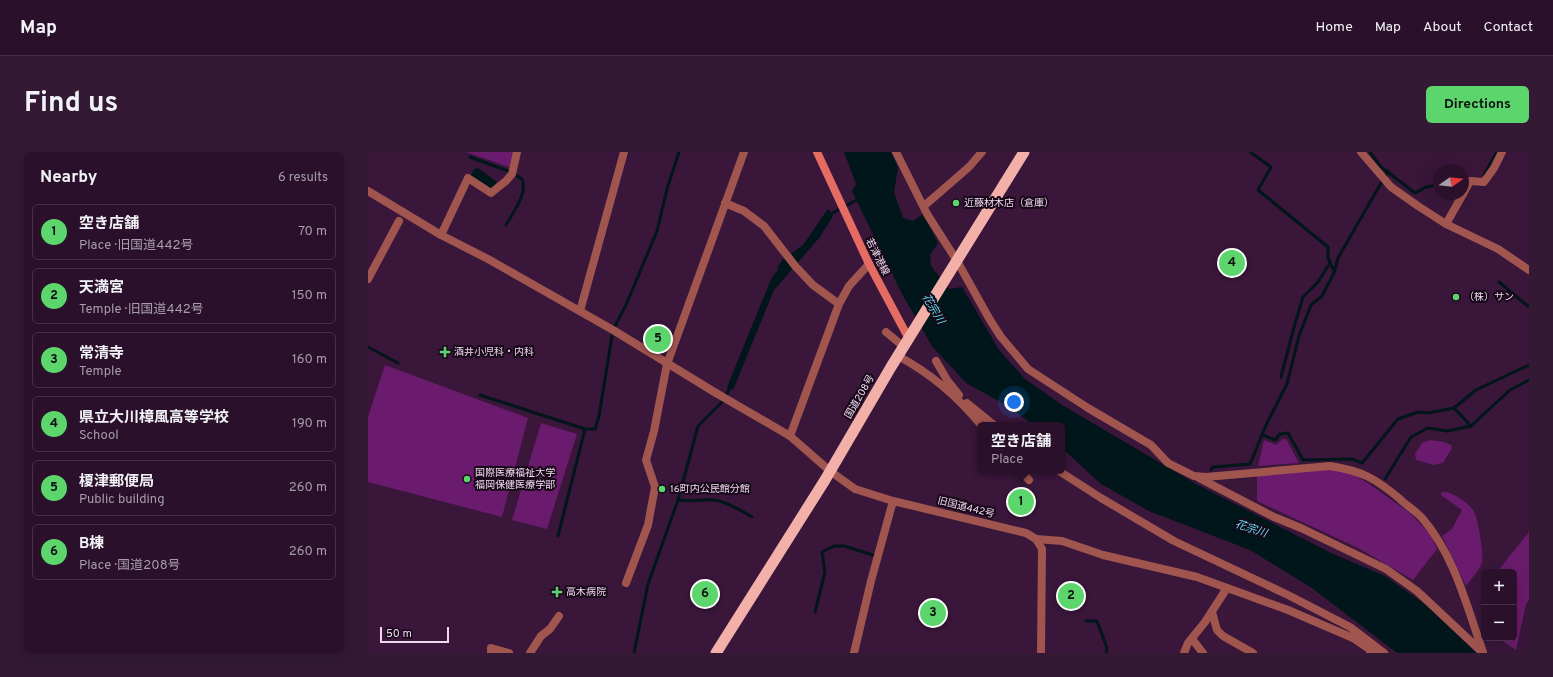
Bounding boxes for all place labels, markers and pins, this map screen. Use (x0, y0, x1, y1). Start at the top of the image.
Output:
place label: 近藤材木店（倉庫） (964, 197, 1054, 210)
marker: 近藤材木店（倉庫） (951, 198, 961, 208)
pin: 4 (1219, 248, 1245, 278)
place label: （株）サン (1464, 291, 1514, 304)
marker: （株）サン (1451, 292, 1461, 302)
pin: 5 (645, 324, 671, 354)
marker: 酒井小児科・内科 (439, 346, 451, 358)
place label: 酒井小児科・内科 (454, 346, 534, 359)
place label: 国際医療福祉大学 福岡保健医療学部 (475, 467, 555, 492)
marker: 国際医療福祉大学 福岡保健医療学部 (462, 474, 472, 484)
place label: 16町内公民館分館 (670, 483, 750, 496)
marker: 16町内公民館分館 (657, 484, 667, 494)
pin: 1 (1008, 487, 1034, 517)
pin: 6 (692, 579, 718, 609)
pin: 2 (1058, 581, 1084, 611)
marker: 高木病院 (551, 586, 563, 598)
place label: 高木病院 (566, 586, 606, 599)
pin: 3 (920, 598, 946, 628)

